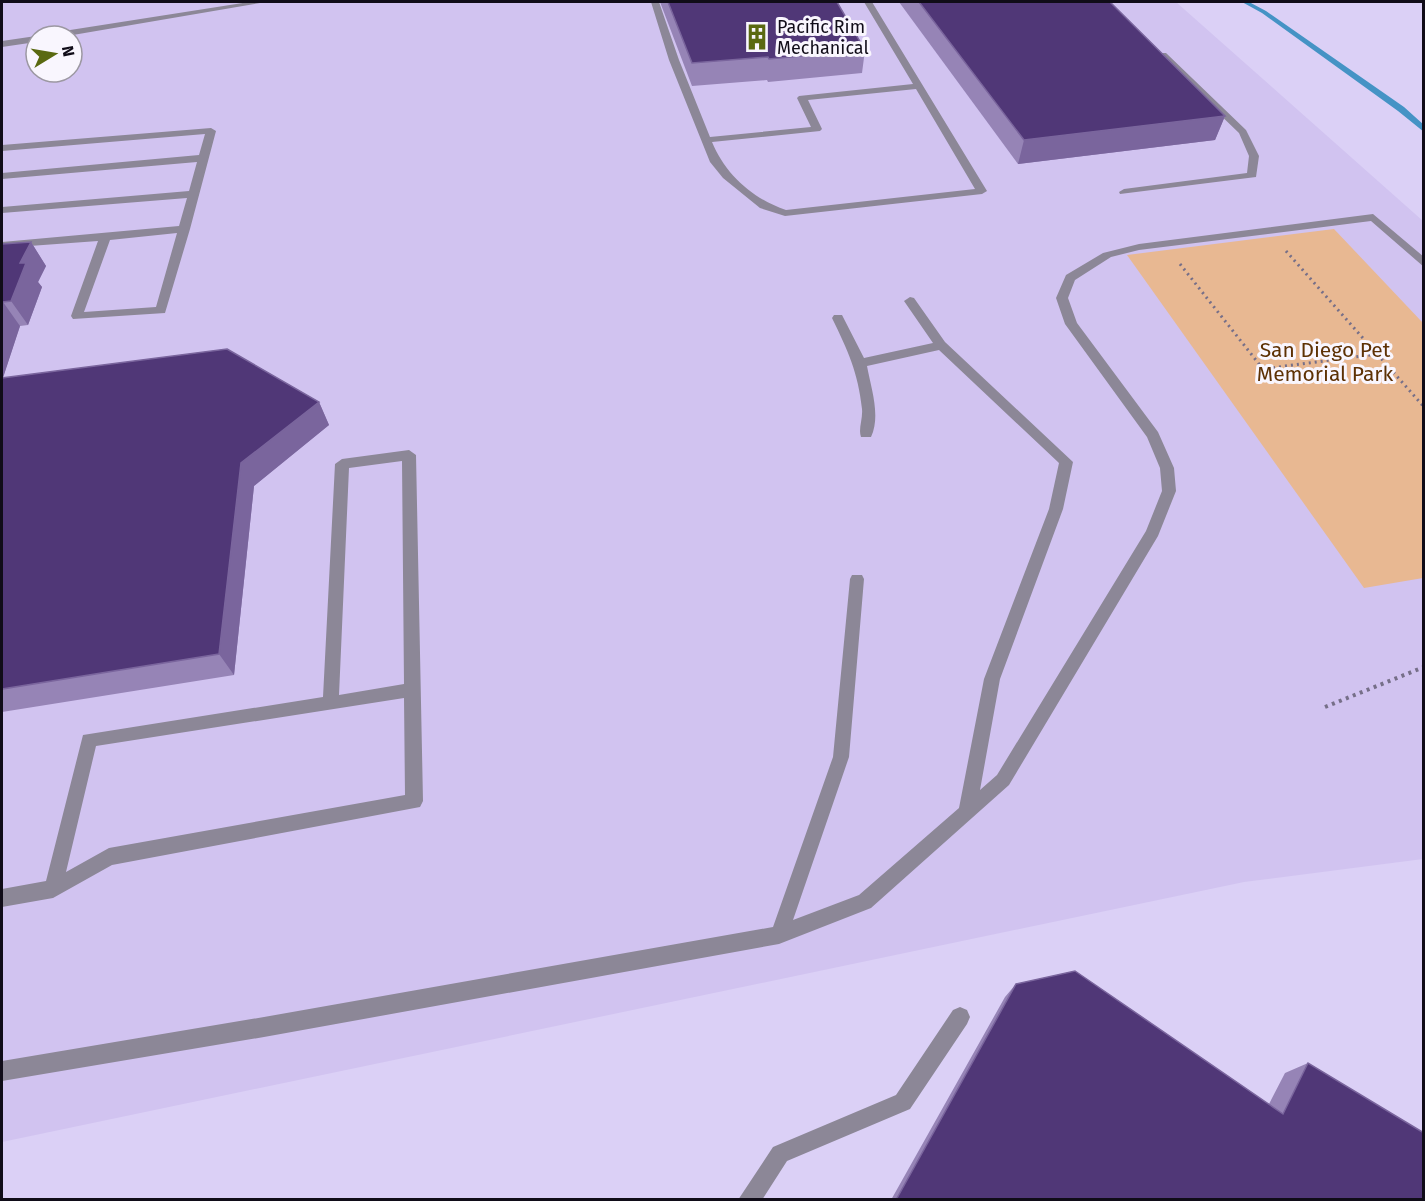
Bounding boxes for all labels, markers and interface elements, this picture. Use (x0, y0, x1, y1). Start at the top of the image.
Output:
place label: Pacific Rim Mechanical (777, 16, 869, 59)
building icon: Pacific Rim Mechanical (742, 22, 772, 52)
north arrow (24, 24, 84, 84)
text: N (58, 44, 79, 58)
park label: San Diego Pet Memorial Park (1257, 337, 1393, 387)

